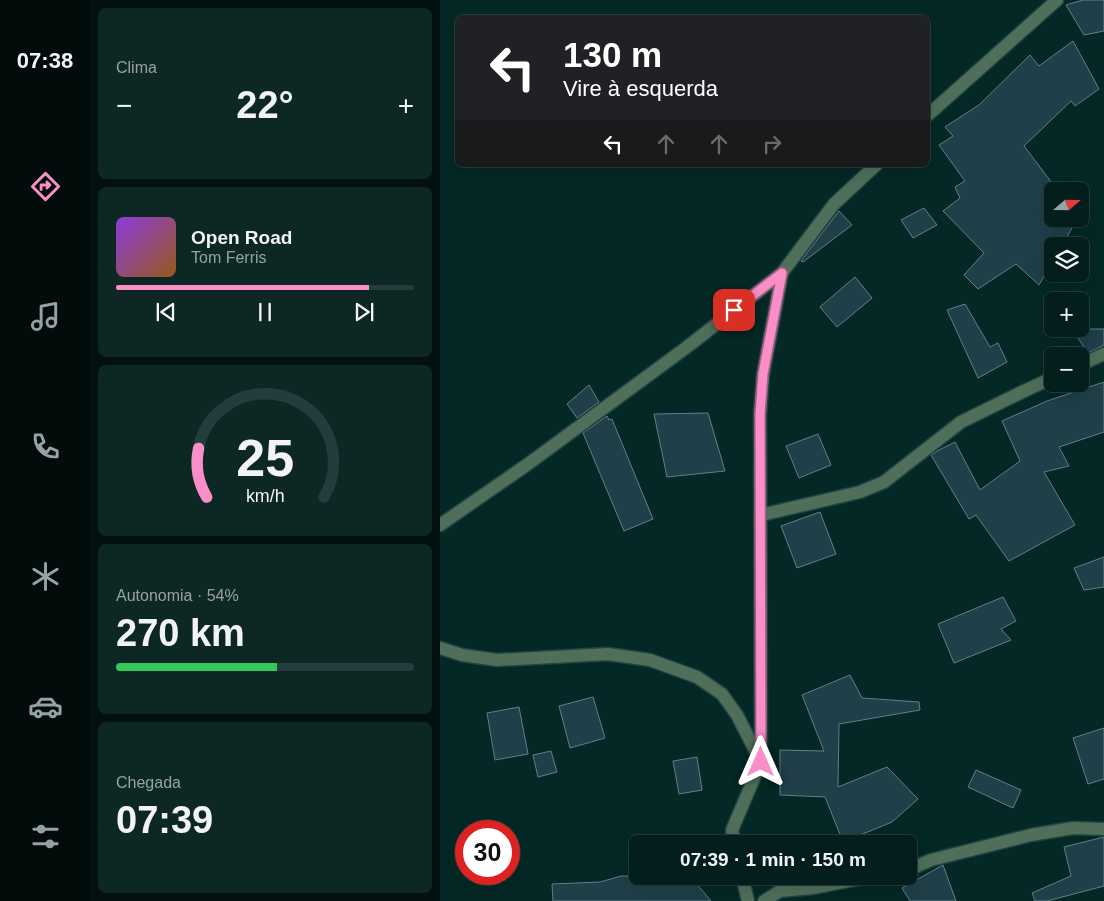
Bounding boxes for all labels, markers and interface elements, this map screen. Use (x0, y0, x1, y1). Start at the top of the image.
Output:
icon: left (480, 35, 545, 100)
text: 130 m (563, 35, 662, 74)
text: 07:38 (17, 48, 73, 73)
text: Clima (116, 59, 157, 76)
text: Vire à esquerda (563, 76, 718, 101)
text: 22° (236, 84, 294, 126)
text: − (116, 90, 132, 121)
text: + (398, 90, 414, 121)
icon: left (599, 130, 627, 158)
icon: ahead (652, 130, 680, 158)
icon: ahead (705, 130, 733, 158)
icon: right (758, 130, 786, 158)
icon: directions (28, 169, 63, 204)
north arrow (1044, 182, 1089, 228)
map controls (1044, 182, 1089, 392)
text: Open Road (191, 227, 292, 248)
button: layers (1044, 237, 1089, 282)
text: Tom Ferris (191, 249, 267, 266)
pin (713, 289, 755, 331)
button: + (1044, 292, 1089, 337)
icon: arrive (720, 296, 748, 324)
icon: previous (152, 298, 180, 326)
icon: pause (251, 298, 279, 326)
icon: next (350, 298, 378, 326)
icon: music (28, 299, 63, 334)
button: − (1044, 347, 1089, 392)
icon: phone (28, 429, 63, 464)
text: 25 (236, 429, 294, 487)
text: km/h (246, 486, 284, 506)
icon: climate (28, 559, 63, 594)
text: Autonomia · 54% (116, 587, 239, 604)
text: 270 km (116, 612, 245, 654)
icon: car (28, 689, 63, 724)
position arrow (734, 735, 786, 787)
text: Chegada (116, 774, 181, 791)
text: 07:39 (116, 799, 213, 841)
icon: filters (28, 819, 63, 854)
speed limit sign: 30 (455, 820, 520, 885)
text: 07:39 · 1 min · 150 m (680, 849, 866, 870)

